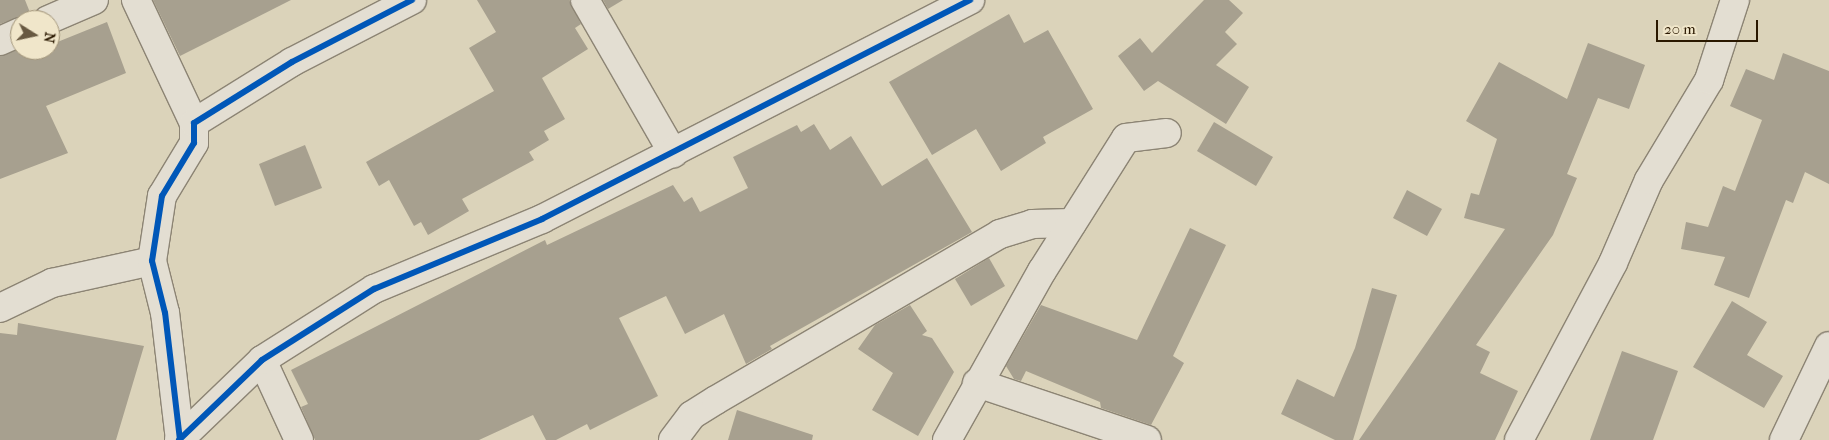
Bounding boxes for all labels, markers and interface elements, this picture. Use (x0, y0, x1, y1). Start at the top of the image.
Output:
north arrow (10, 10, 60, 60)
scale bar (1659, 10, 1762, 42)
text: 20 m (1664, 20, 1696, 38)
text: N (40, 31, 59, 44)

